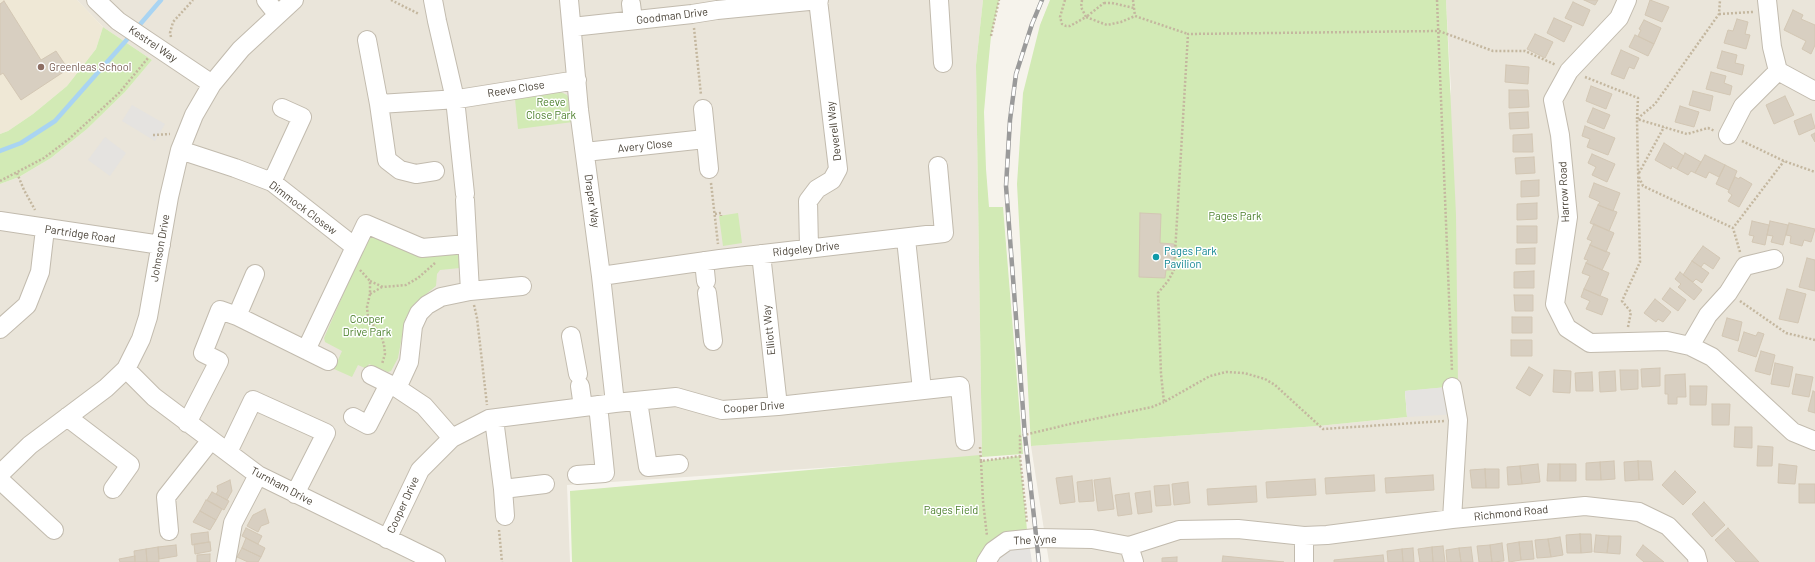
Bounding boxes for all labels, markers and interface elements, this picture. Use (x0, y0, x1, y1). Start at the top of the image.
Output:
street label: Goodman Drive (635, 5, 709, 27)
street label: Kestrel Way (126, 23, 180, 65)
place label: Greenleas School (49, 60, 131, 74)
marker: Greenleas School (36, 62, 46, 72)
street label: Reeve Close (486, 78, 546, 100)
park label: Reeve Close Park (526, 95, 576, 121)
street label: Deverell Way (824, 100, 844, 162)
street label: Avery Close (617, 137, 673, 155)
street label: Harrow Road (1556, 161, 1572, 223)
street label: Draper Way (582, 173, 602, 229)
street label: Dimmock Closew (267, 178, 339, 238)
park label: Pages Park (1209, 209, 1261, 223)
street label: Johnson Drive (148, 213, 172, 283)
street label: Partridge Road (44, 222, 116, 246)
street label: Ridgeley Drive (772, 239, 840, 259)
place label: Pages Park Pavilion (1164, 244, 1217, 270)
marker: Pages Park Pavilion (1151, 252, 1161, 262)
street label: Elliott Way (760, 304, 778, 356)
park label: Cooper Drive Park (343, 312, 391, 338)
street label: Cooper Drive (723, 398, 785, 416)
street label: Turnham Drive (248, 464, 316, 508)
street label: Cooper Drive (384, 474, 422, 536)
park label: Pages Field (924, 503, 978, 517)
street label: Richmond Road (1473, 503, 1549, 523)
street label: The Vyne (1013, 533, 1057, 547)

